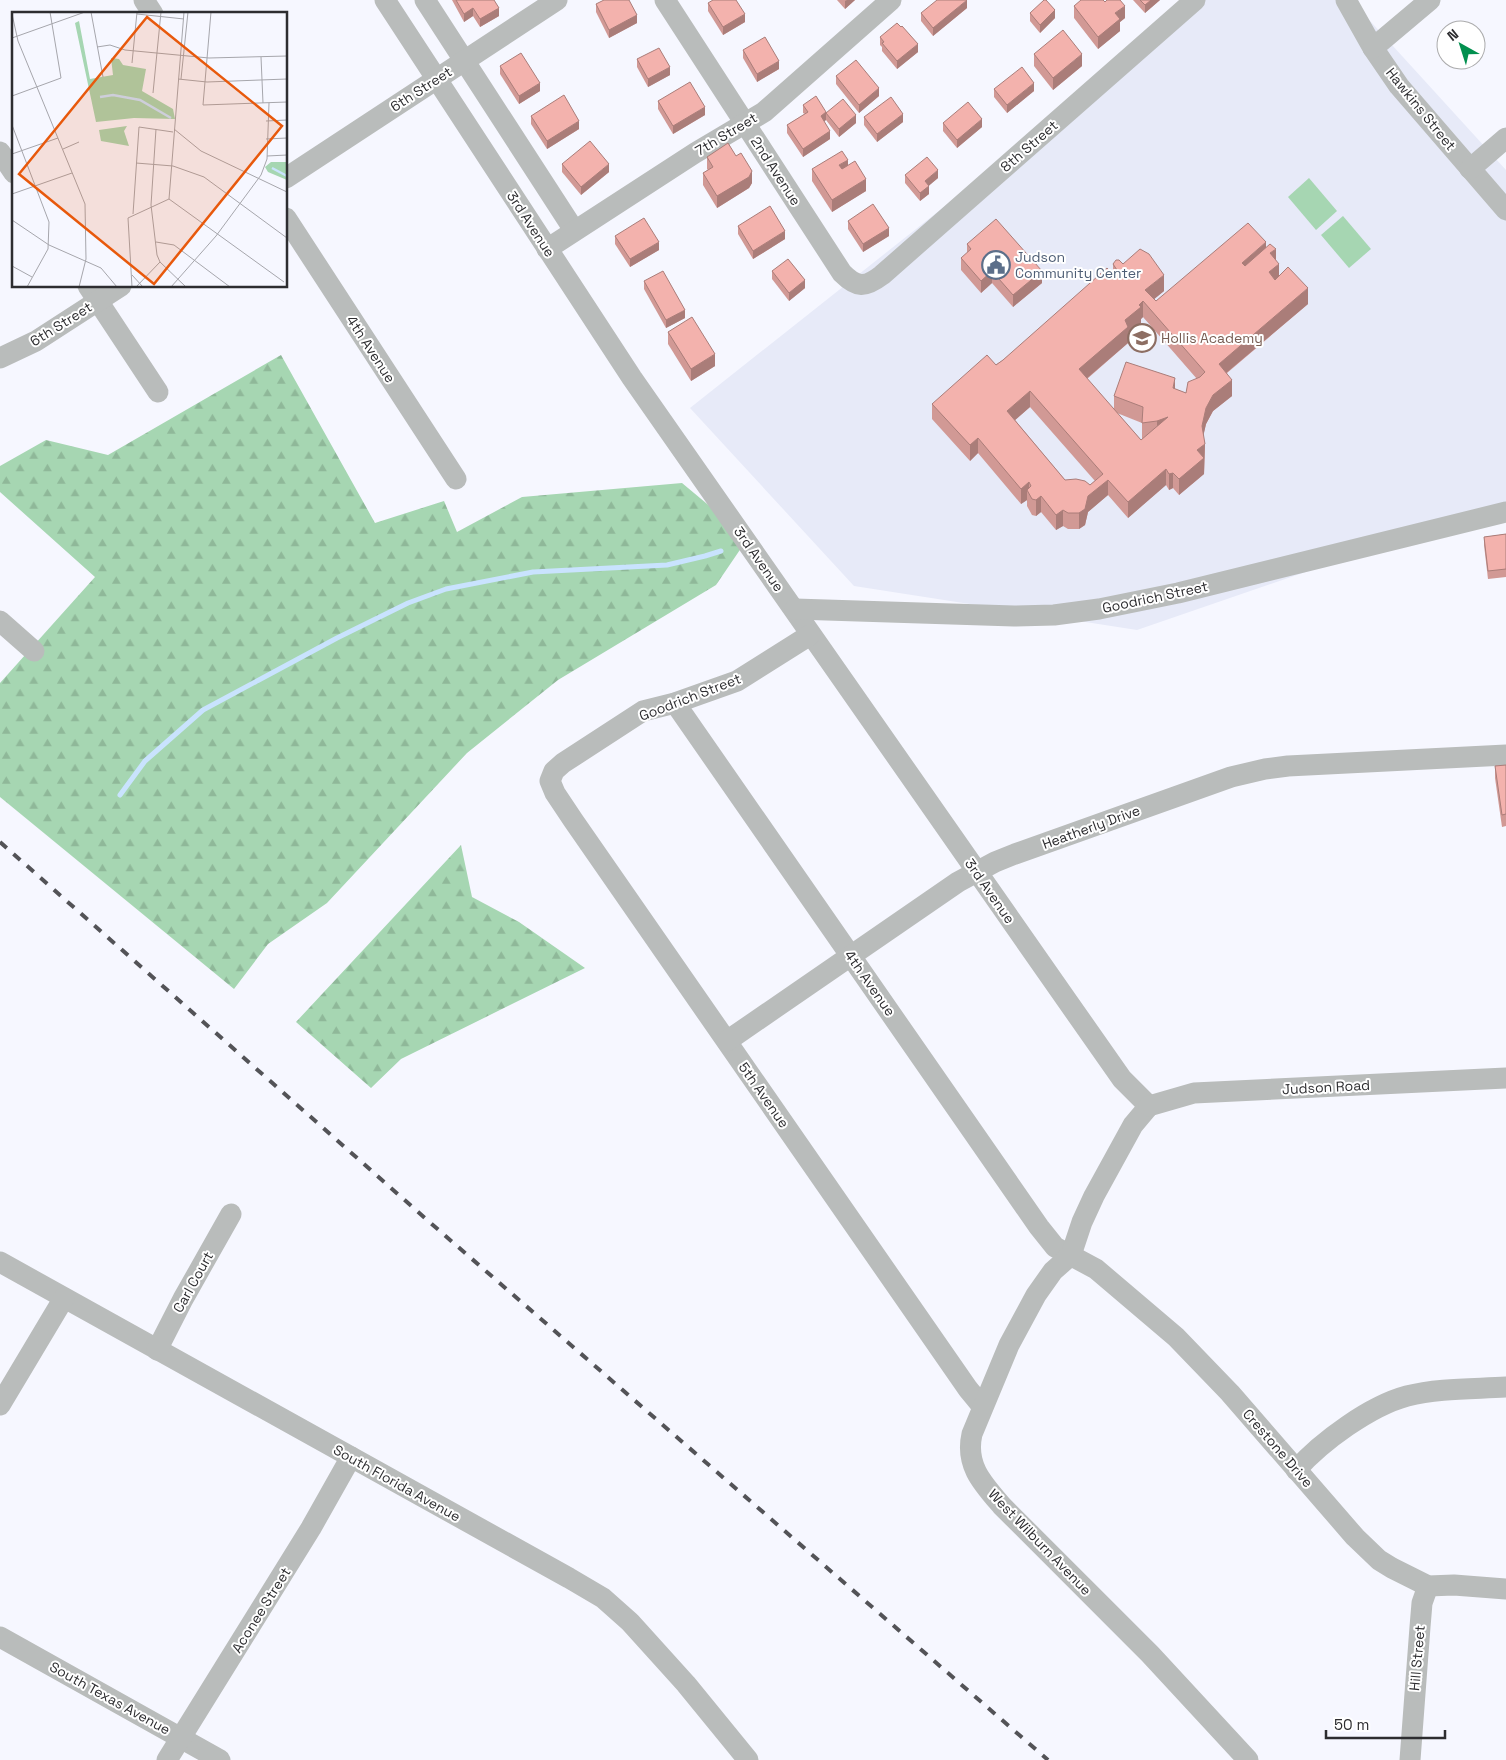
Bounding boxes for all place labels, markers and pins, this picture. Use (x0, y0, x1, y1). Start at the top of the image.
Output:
place label: Judson Community Center (1015, 248, 1141, 282)
public building icon: Judson Community Center (981, 250, 1011, 280)
school or university icon: Hollis Academy (1127, 323, 1157, 353)
place label: Hollis Academy (1161, 329, 1263, 347)

